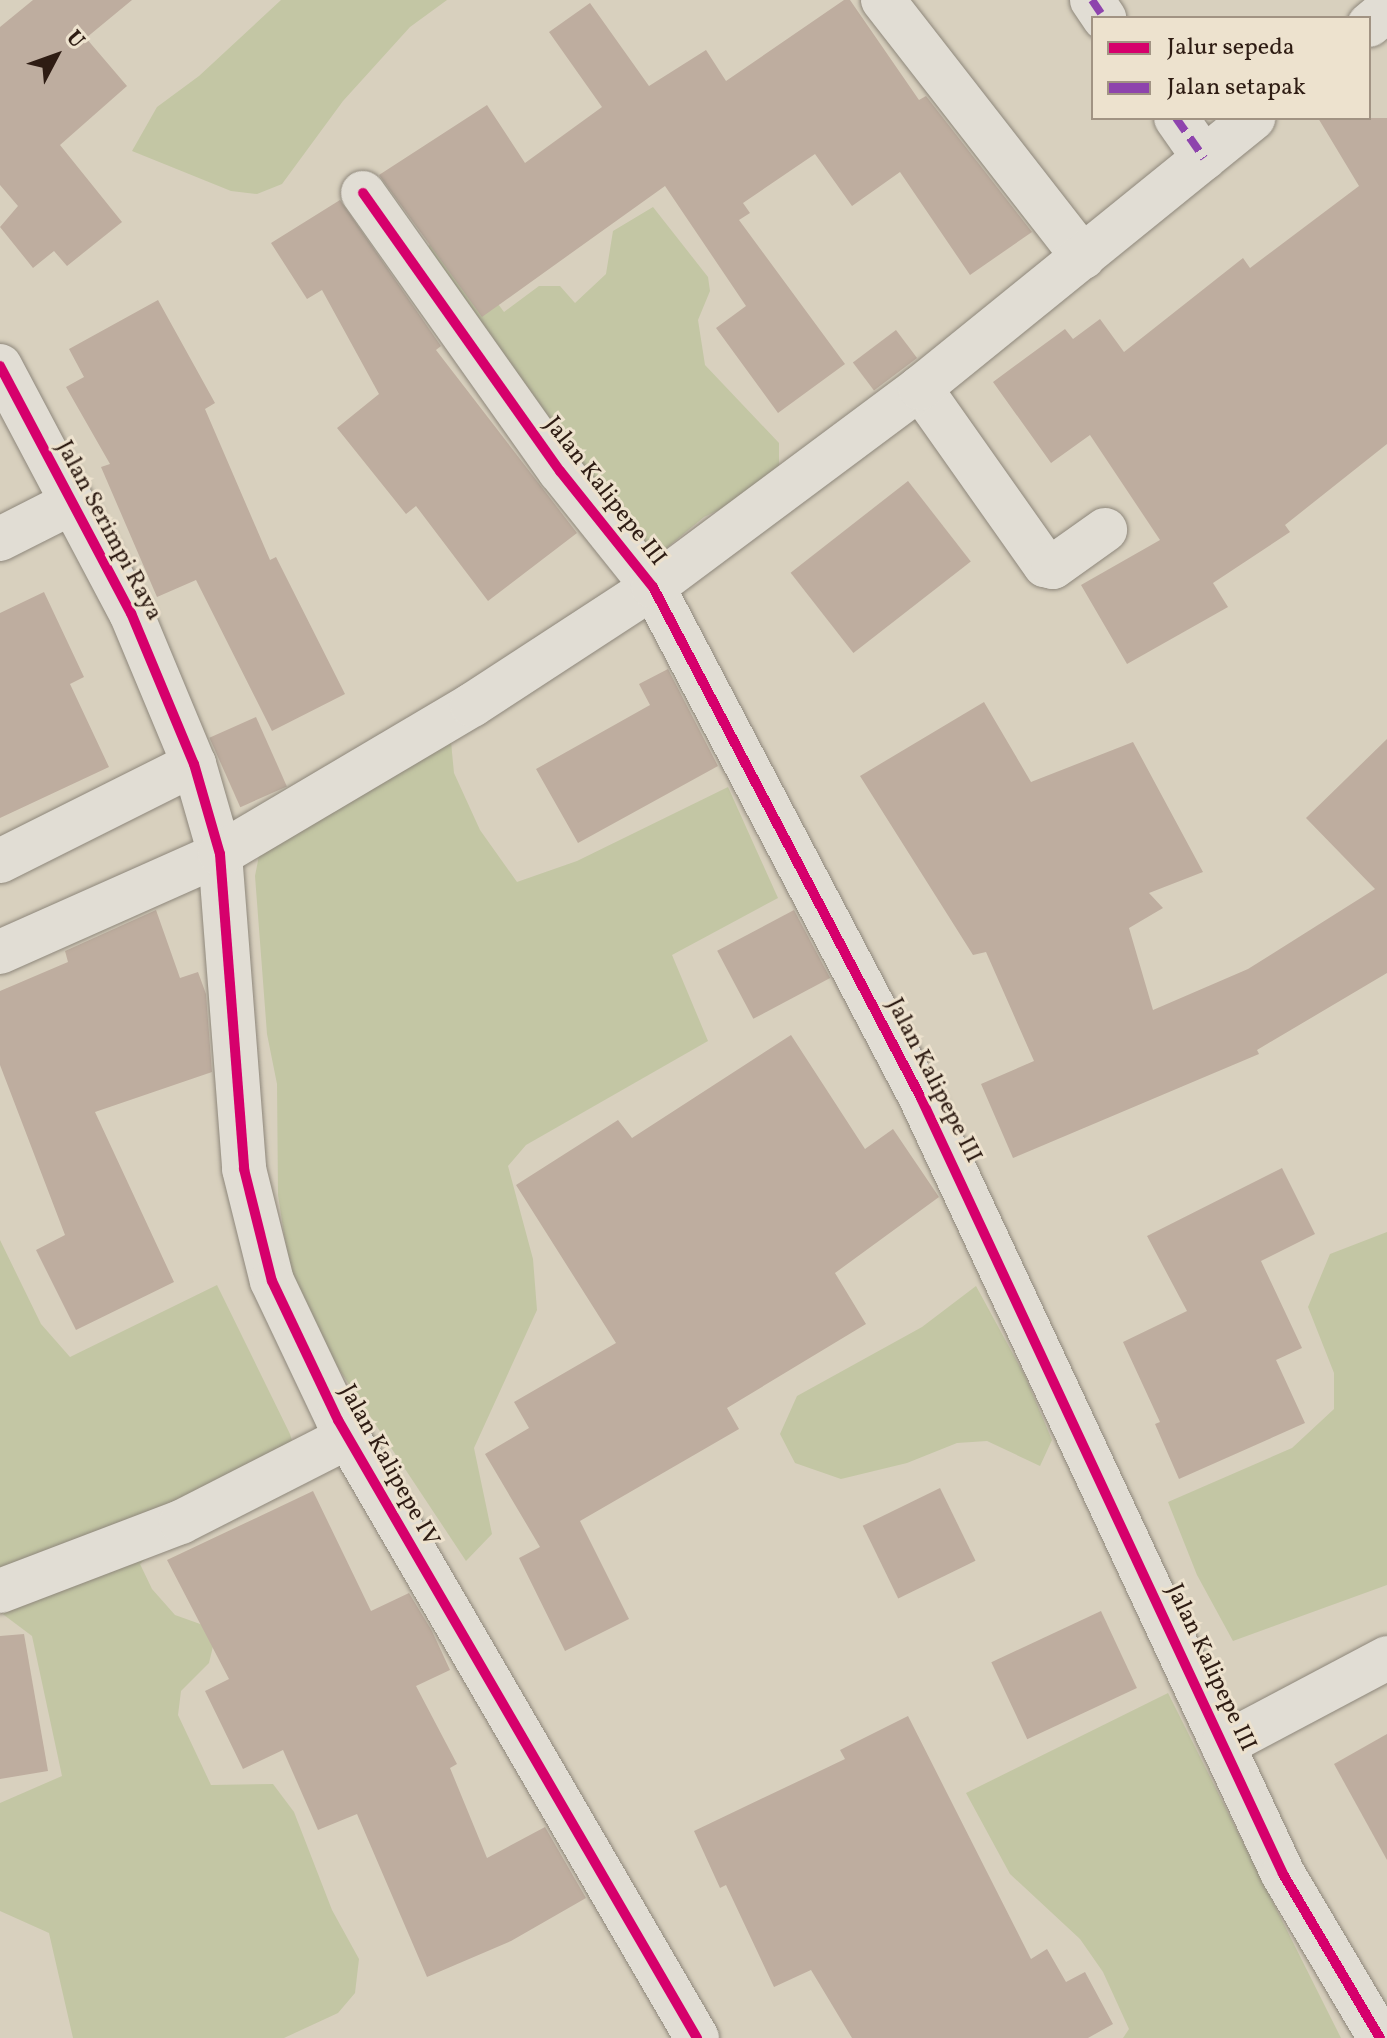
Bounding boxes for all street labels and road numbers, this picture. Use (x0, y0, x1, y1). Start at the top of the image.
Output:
street label: Jalan Kalipepe III (537, 412, 671, 572)
street label: Jalan Serimpi Raya (48, 436, 168, 626)
street label: Jalan Kalipepe III (879, 994, 987, 1168)
street label: Jalan Kalipepe IV (332, 1380, 444, 1552)
street label: Jalan Kalipepe III (1159, 1580, 1261, 1756)

